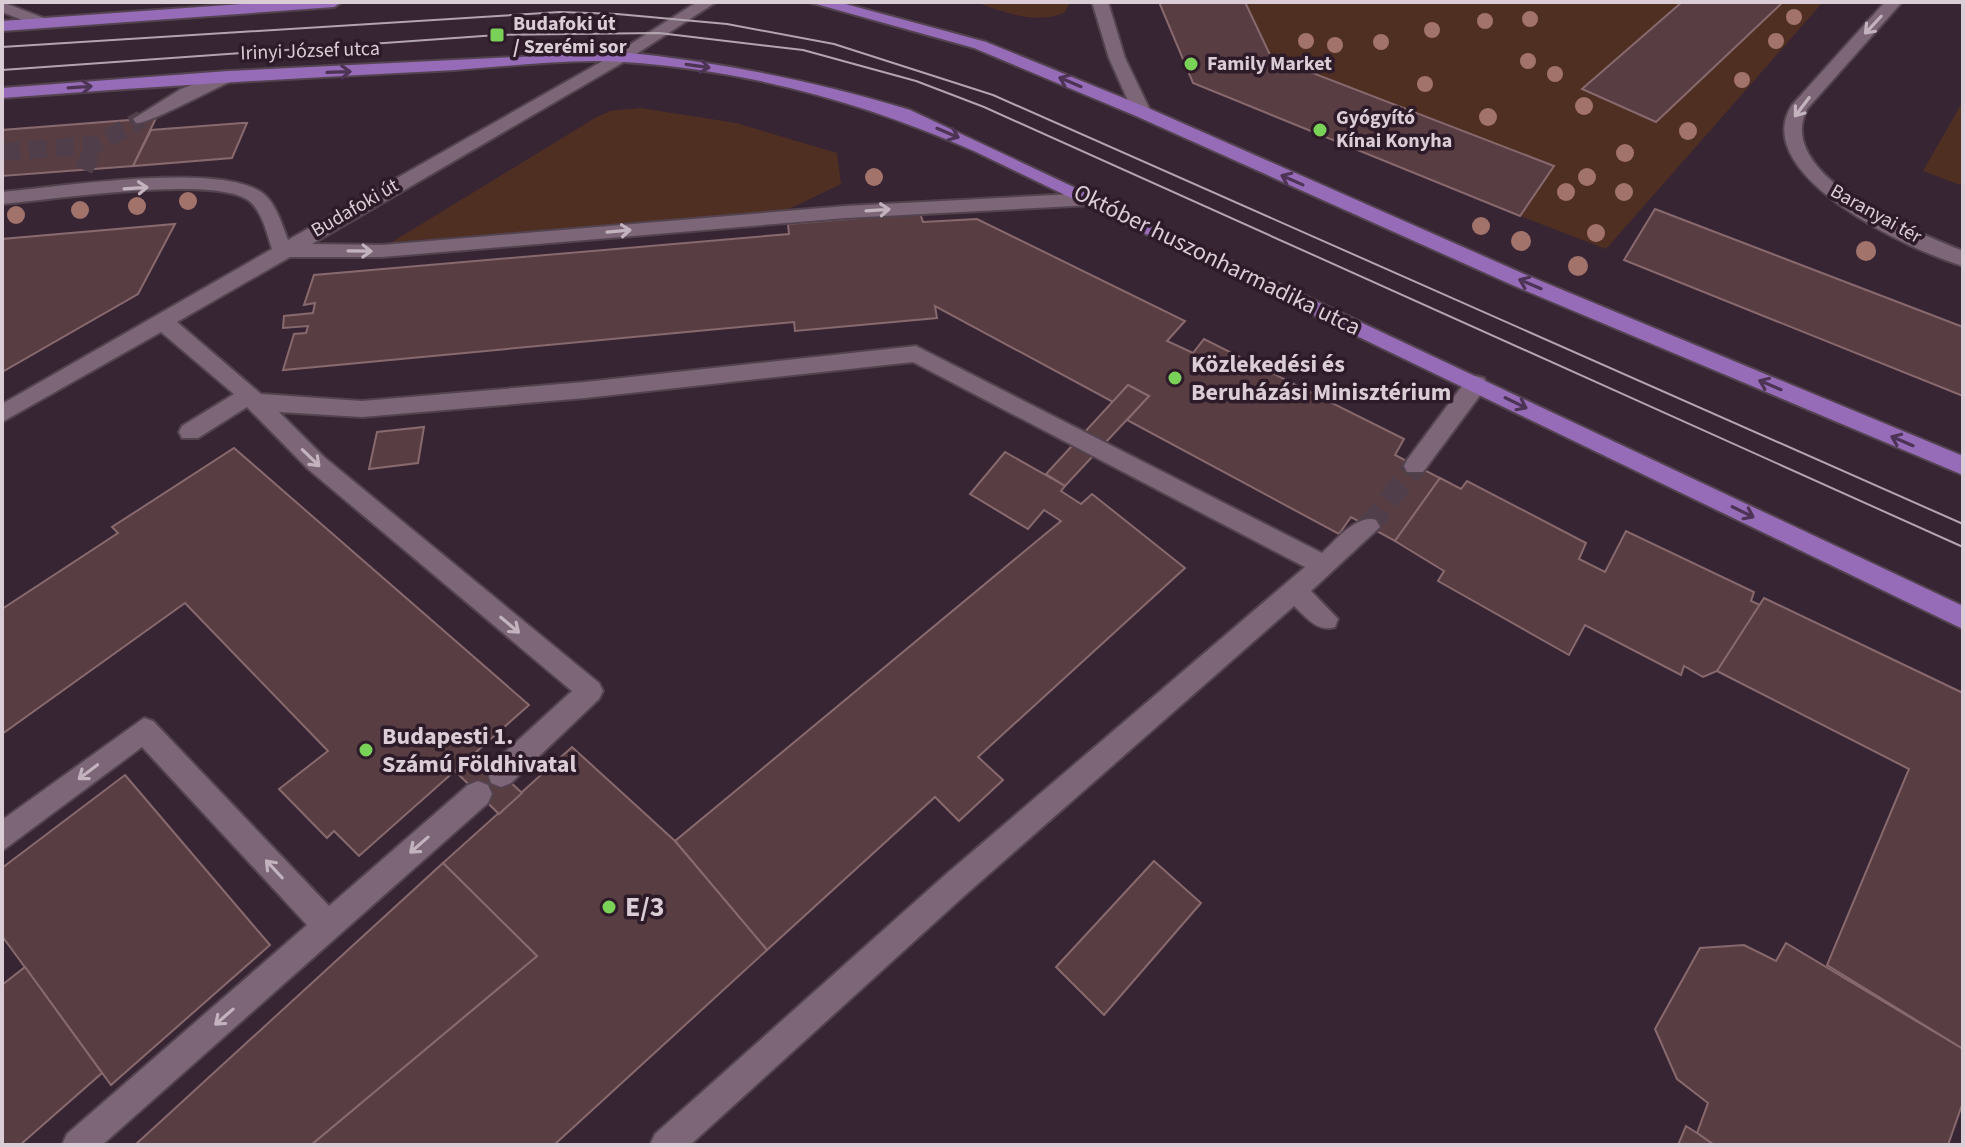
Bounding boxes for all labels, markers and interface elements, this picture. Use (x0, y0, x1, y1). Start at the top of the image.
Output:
place label: Budafoki út / Szerémi sor (513, 10, 627, 61)
one-way arrow (1864, 14, 1882, 34)
marker: Budafoki út / Szerémi sor (488, 26, 506, 44)
street label: Irinyi József utca (240, 35, 380, 67)
place label: Family Market (1207, 50, 1332, 78)
marker: Family Market (1182, 55, 1200, 73)
one-way arrow (684, 58, 711, 73)
one-way arrow (325, 64, 352, 79)
one-way arrow (1058, 73, 1083, 88)
one-way arrow (66, 79, 93, 94)
one-way arrow (1793, 96, 1810, 117)
place label: Gyógyító Kínai Konyha (1336, 104, 1452, 155)
marker: Gyógyító Kínai Konyha (1311, 121, 1329, 139)
one-way arrow (935, 127, 960, 142)
street label: Budafoki út (306, 172, 404, 244)
one-way arrow (1280, 172, 1304, 187)
street label: Október huszonharmadika utca (1068, 175, 1366, 345)
street label: Baranyai tér (1825, 177, 1927, 251)
one-way arrow (122, 180, 149, 195)
one-way arrow (864, 202, 891, 217)
one-way arrow (605, 223, 632, 238)
one-way arrow (346, 243, 373, 259)
one-way arrow (1518, 276, 1543, 291)
place label: Közlekedési és Beruházási Minisztérium (1191, 347, 1451, 410)
marker: Közlekedési és Beruházási Minisztérium (1166, 369, 1184, 387)
one-way arrow (1758, 377, 1783, 392)
one-way arrow (1503, 396, 1527, 411)
one-way arrow (1890, 433, 1915, 447)
one-way arrow (301, 448, 321, 467)
one-way arrow (1730, 505, 1754, 520)
one-way arrow (500, 616, 520, 634)
place label: Budapesti 1. Számú Földhivatal (382, 719, 576, 782)
marker: Budapesti 1. Számú Földhivatal (357, 741, 375, 759)
one-way arrow (78, 764, 99, 781)
one-way arrow (410, 836, 430, 854)
one-way arrow (265, 859, 284, 879)
place label: E/3 (625, 887, 665, 927)
marker: E/3 (600, 898, 618, 916)
one-way arrow (214, 1008, 234, 1026)

